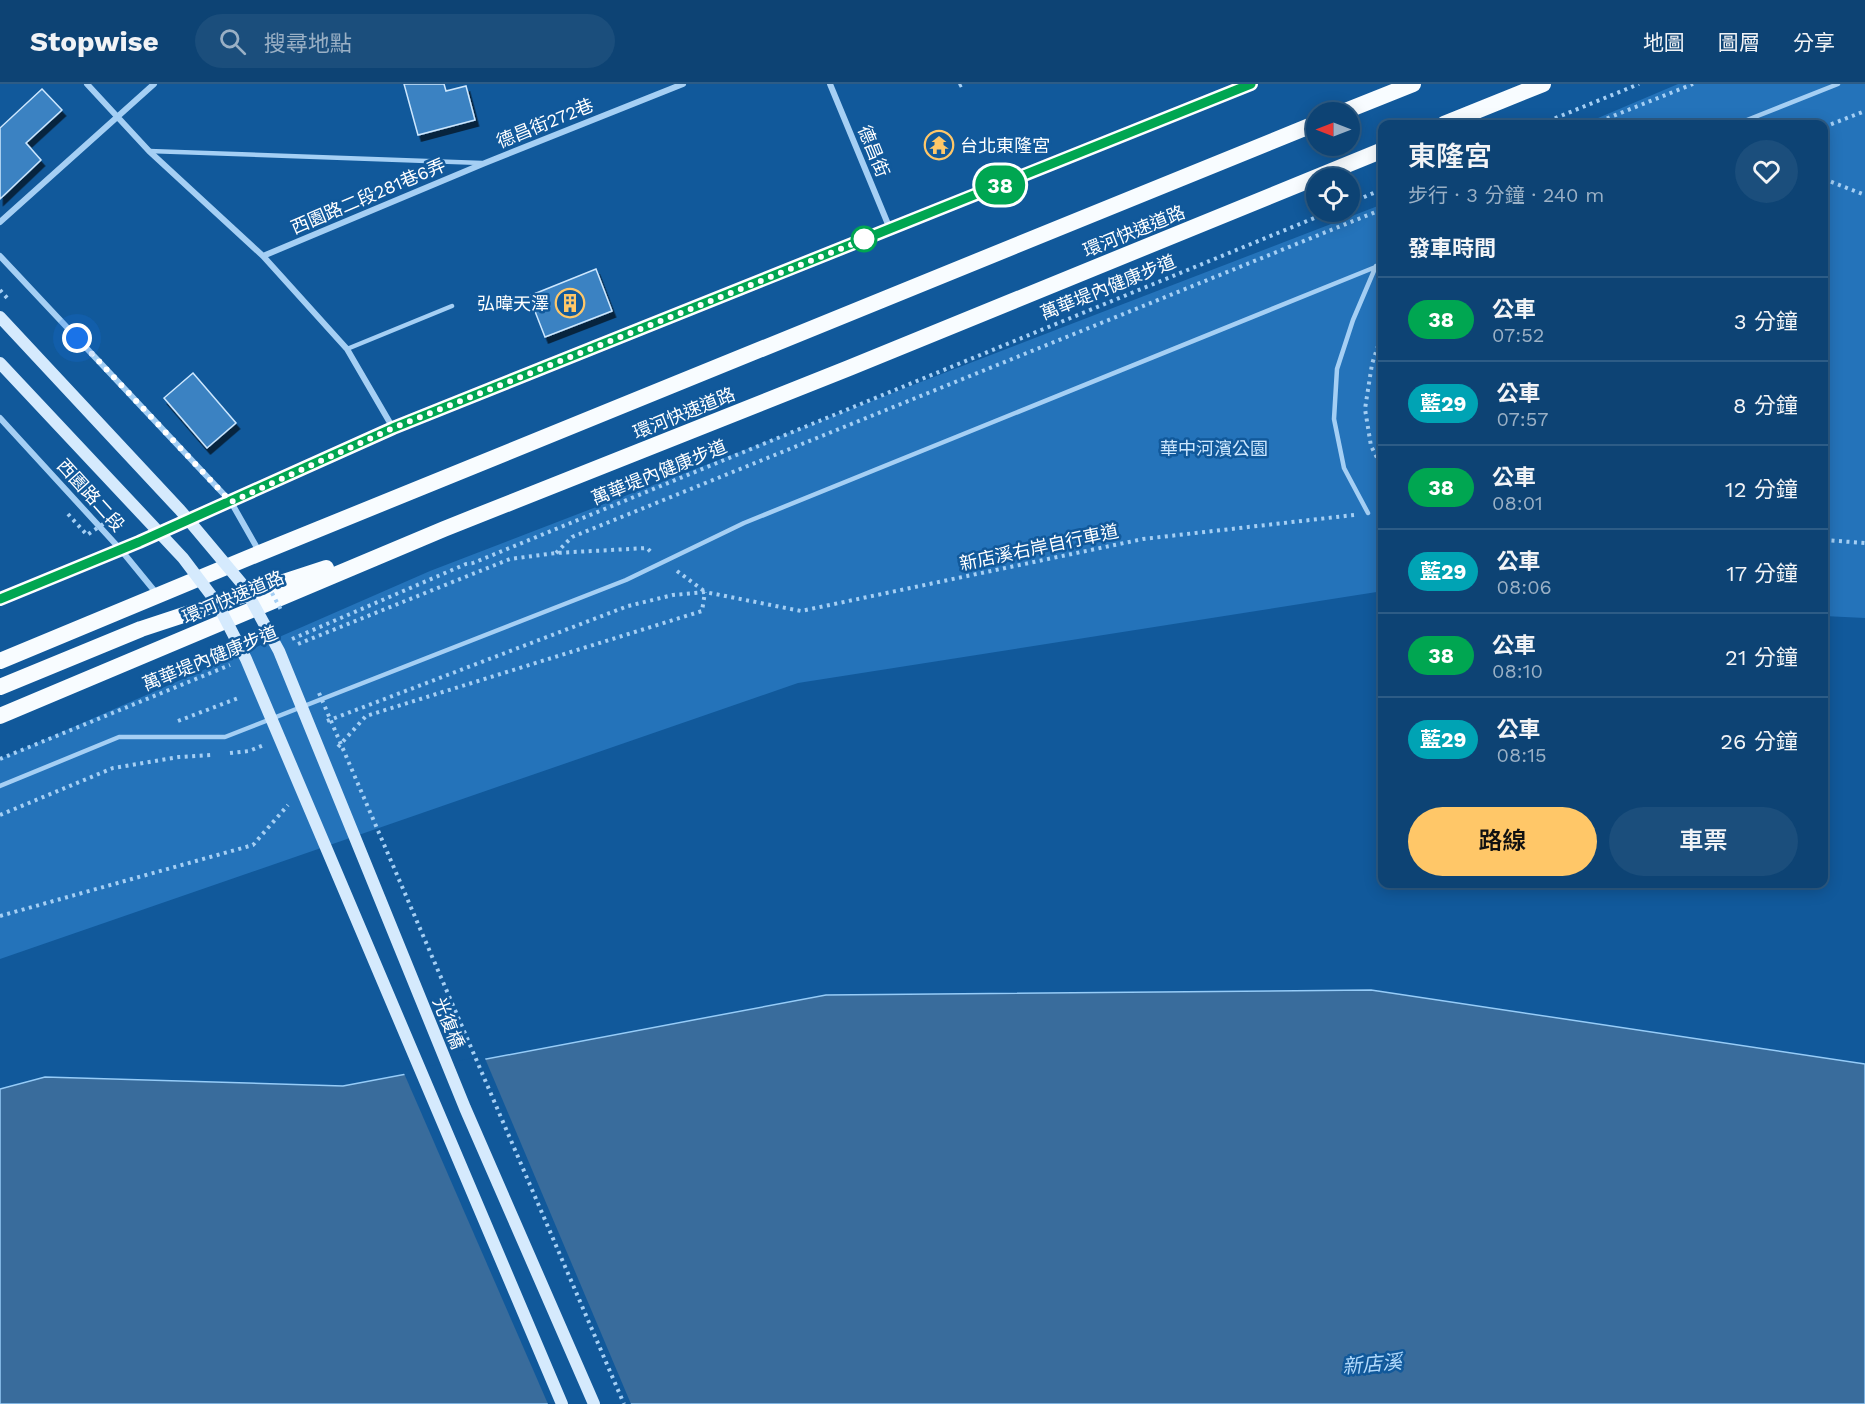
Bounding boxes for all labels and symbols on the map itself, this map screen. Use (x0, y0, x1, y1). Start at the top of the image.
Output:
street label: 德昌街272巷 (493, 94, 597, 152)
north arrow (1306, 102, 1360, 156)
street label: 德昌街 (854, 122, 894, 180)
temple icon: 台北東隆宮 (923, 129, 955, 161)
place label: 台北東隆宮 (960, 135, 1050, 156)
street label: 西園路二段281巷6弄 (288, 154, 448, 238)
line badge: 38 (973, 166, 1027, 204)
street label: 環河快速道路 (1080, 201, 1188, 261)
unlabelled marker (851, 226, 877, 252)
street label: 萬華堤內健康步道 (1037, 250, 1179, 324)
building icon: 弘暐天澤 (554, 287, 586, 319)
place label: 弘暐天澤 (477, 293, 549, 314)
your location (62, 323, 92, 353)
street label: 環河快速道路 (630, 383, 738, 443)
street label: 萬華堤內健康步道 (588, 435, 730, 509)
park label: 華中河濱公園 (1160, 438, 1268, 459)
street label: 西園路二段 (53, 455, 129, 535)
street label: 新店溪右岸自行車道 (958, 520, 1120, 574)
street label: 環河快速道路 (179, 566, 287, 628)
street label: 萬華堤內健康步道 (139, 621, 281, 695)
street label: 光復橋 (429, 994, 469, 1052)
water label: 新店溪 (1341, 1349, 1406, 1379)

